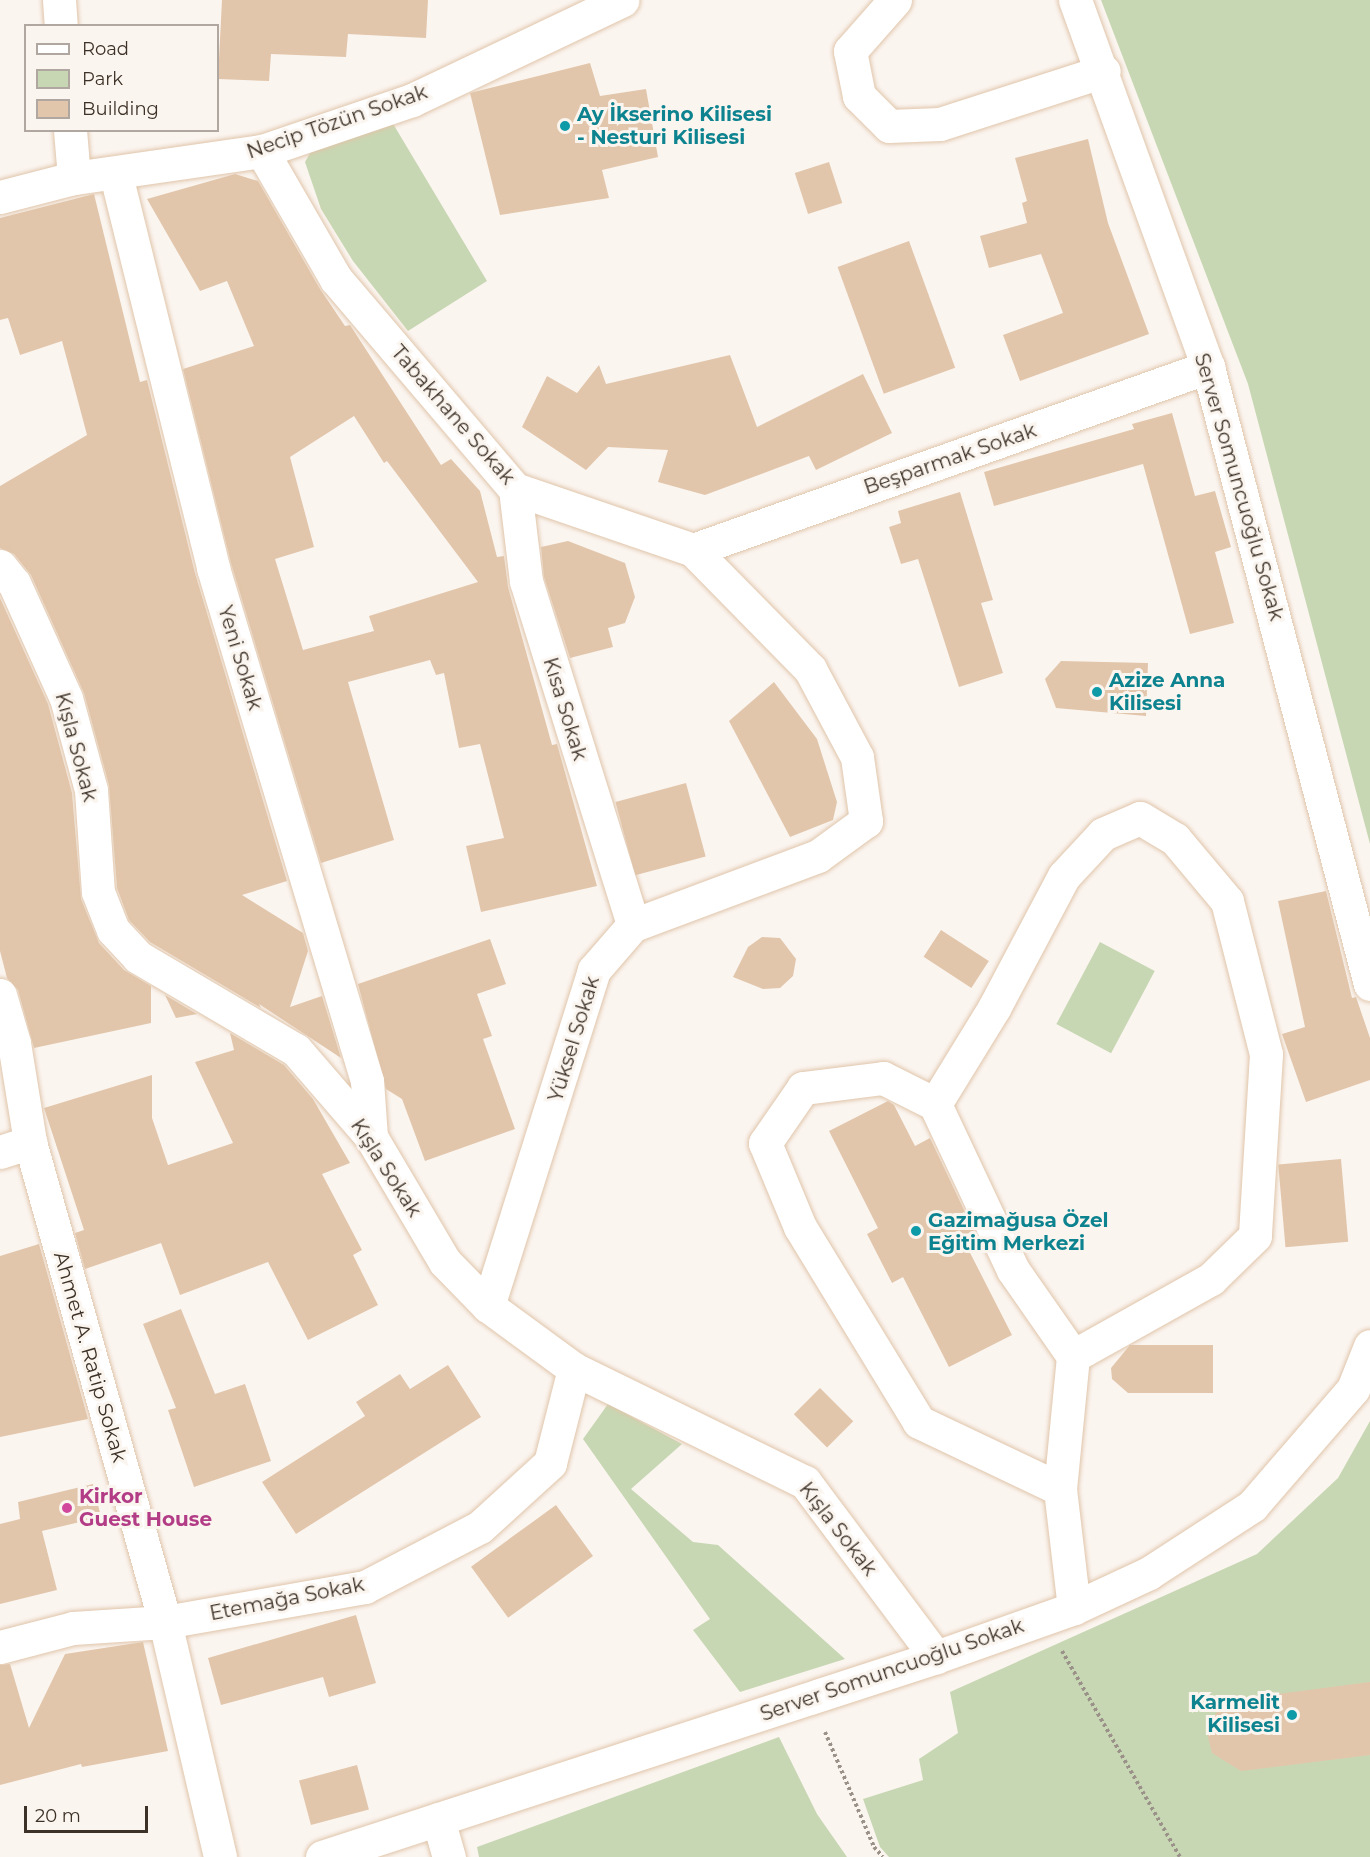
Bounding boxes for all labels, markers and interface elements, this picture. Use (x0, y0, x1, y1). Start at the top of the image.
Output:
legend (24, 24, 219, 132)
text: Road (82, 38, 129, 60)
text: Park (82, 68, 123, 90)
street label: Necip Tözün Sokak (244, 80, 430, 164)
text: Building (82, 98, 159, 120)
place label: Ay İkserino Kilisesi - Nesturi Kilisesi (577, 102, 772, 149)
marker: Ay İkserino Kilisesi - Nesturi Kilisesi (558, 119, 572, 133)
street label: Tabakhane Sokak (386, 341, 520, 489)
street label: Server Somuncuoğlu Sokak (1189, 351, 1289, 623)
street label: Beşparmak Sokak (861, 418, 1039, 500)
street label: Yeni Sokak (213, 603, 267, 713)
street label: Kısa Sokak (538, 655, 592, 763)
place label: Azize Anna Kilisesi (1109, 668, 1225, 715)
marker: Azize Anna Kilisesi (1090, 685, 1104, 699)
street label: Kışla Sokak (50, 690, 102, 804)
street label: Yüksel Sokak (544, 973, 604, 1105)
street label: Kışla Sokak (345, 1115, 427, 1221)
place label: Gazimağusa Özel Eğitim Merkezi (928, 1208, 1109, 1255)
marker: Gazimağusa Özel Eğitim Merkezi (909, 1224, 923, 1238)
street label: Ahmet A. Ratip Sokak (48, 1249, 132, 1465)
street label: Kışla Sokak (794, 1478, 882, 1580)
place label: Kirkor Guest House (79, 1484, 212, 1531)
marker: Kirkor Guest House (60, 1501, 74, 1515)
street label: Etemağa Sokak (208, 1572, 366, 1626)
street label: Server Somuncuoğlu Sokak (757, 1614, 1027, 1726)
place label: Karmelit Kilisesi (1190, 1691, 1280, 1738)
marker: Karmelit Kilisesi (1285, 1708, 1299, 1722)
scale bar (27, 1794, 152, 1832)
text: 20 m (35, 1805, 81, 1827)

